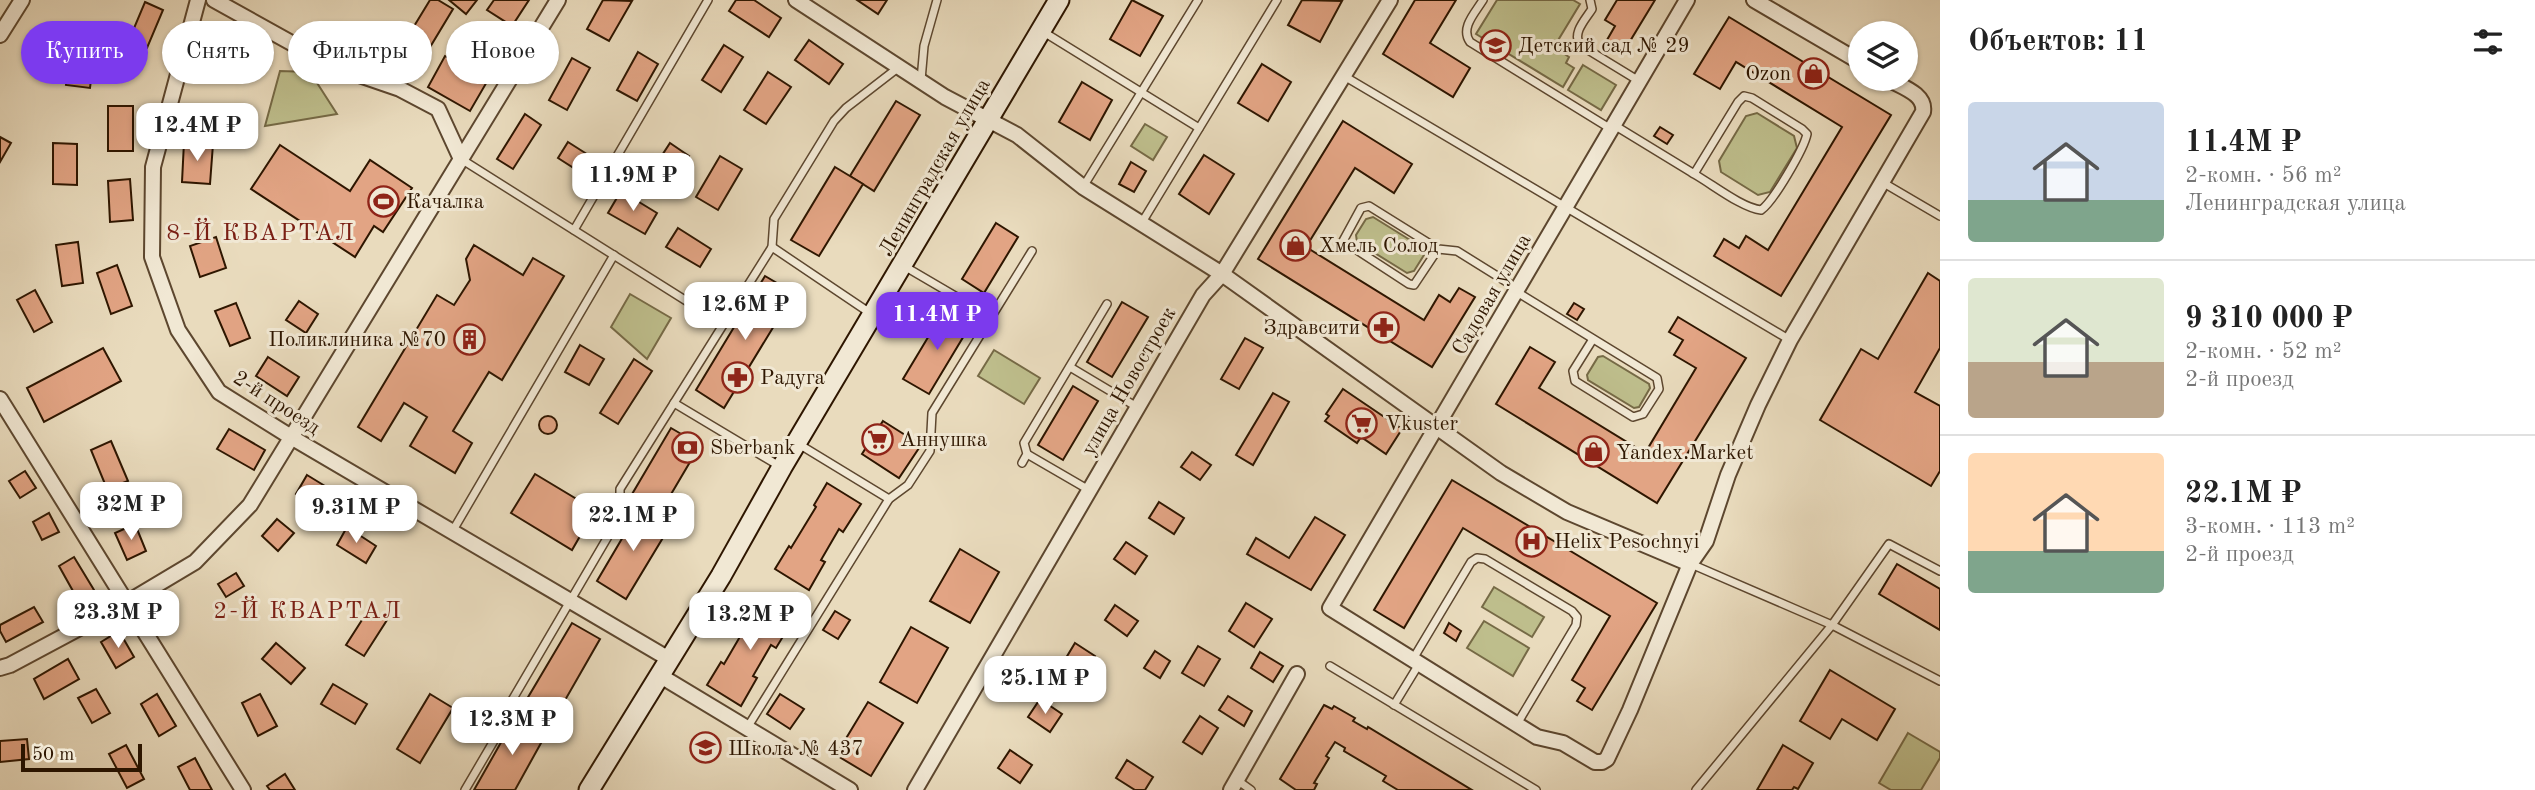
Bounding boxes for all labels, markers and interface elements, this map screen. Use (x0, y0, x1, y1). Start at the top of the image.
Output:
chip: Купить (21, 21, 148, 84)
chip: Снять (162, 21, 274, 84)
chip: Фильтры (288, 21, 432, 84)
chip: Новое (446, 21, 559, 84)
map controls (1848, 21, 1918, 91)
button: layers (1848, 21, 1918, 91)
icon: filters (2469, 23, 2507, 61)
text: Объектов: 11 (1968, 27, 2148, 57)
school or university icon: Детский сад № 29 (1478, 28, 1512, 62)
place label: Детский сад № 29 (1518, 36, 1690, 57)
shop icon: Ozon (1797, 56, 1831, 90)
place label: Ozon (1745, 64, 1791, 85)
street label: Ленинградская улица (876, 75, 995, 260)
pin: 12.4M ₽ (132, 104, 262, 163)
text: 12.4M ₽ (152, 114, 242, 137)
text: 11.4M ₽ (2185, 128, 2302, 158)
icon: home (2024, 130, 2108, 214)
pin: 11.9M ₽ (568, 154, 698, 213)
text: 11.9M ₽ (588, 164, 678, 187)
text: 2-комн. · 56 m² (2185, 164, 2342, 187)
sports icon: Качалка (366, 184, 400, 218)
place label: Качалка (406, 192, 484, 213)
text: Ленинградская улица (2185, 192, 2406, 215)
district label: 8-Й КВАРТАЛ (166, 217, 356, 246)
shop icon: Хмель Солод (1279, 228, 1313, 262)
street label: Садовая улица (1449, 231, 1535, 359)
place label: Хмель Солод (1319, 236, 1439, 257)
pin: 12.6M ₽ (680, 282, 810, 342)
pin: 11.4M ₽ (872, 292, 1002, 352)
text: 12.6M ₽ (700, 293, 790, 316)
text: 11.4M ₽ (892, 303, 982, 326)
street label: улица Новостроек (1078, 304, 1181, 460)
text: 9 310 000 ₽ (2185, 304, 2353, 334)
icon: home (2024, 306, 2108, 390)
pharmacy icon: Здравсити (1366, 310, 1400, 344)
place label: Здравсити (1264, 318, 1360, 339)
building icon: Поликлиника №70 (452, 322, 486, 356)
place label: Поликлиника №70 (268, 330, 446, 351)
text: 2-комн. · 52 m² (2185, 340, 2342, 363)
pharmacy icon: Радуга (720, 360, 754, 394)
street label: 2-й проезд (229, 367, 324, 439)
place label: Радуга (760, 368, 825, 389)
text: 2-й проезд (2185, 368, 2293, 391)
supermarket icon: Vkuster (1345, 406, 1379, 440)
place label: Vkuster (1385, 414, 1458, 435)
supermarket icon: Аннушка (860, 422, 894, 456)
bank icon: Sberbank (670, 430, 704, 464)
place label: Аннушка (900, 430, 987, 451)
shop icon: Yandex.Market (1576, 435, 1610, 469)
place label: Sberbank (710, 438, 796, 459)
place label: Yandex.Market (1616, 443, 1754, 464)
text: 22.1M ₽ (2185, 479, 2302, 509)
icon: home (2024, 481, 2108, 565)
pin: 32M ₽ (82, 482, 180, 542)
pin: 9.31M ₽ (291, 486, 421, 545)
text: 32M ₽ (96, 493, 166, 516)
pin: 22.1M ₽ (568, 494, 698, 553)
text: 9.31M ₽ (311, 496, 401, 519)
text: 22.1M ₽ (588, 504, 678, 527)
text: 3-комн. · 113 m² (2185, 515, 2355, 538)
hospital icon: Helix Pesochnyi (1514, 524, 1548, 558)
place label: Helix Pesochnyi (1554, 532, 1699, 553)
text: 2-й проезд (2185, 543, 2293, 566)
pin: 23.3M ₽ (53, 590, 183, 650)
pin: 13.2M ₽ (685, 592, 815, 652)
district label: 2-Й КВАРТАЛ (213, 595, 403, 624)
text: 23.3M ₽ (73, 601, 163, 624)
text: 13.2M ₽ (705, 603, 795, 626)
pin: 25.1M ₽ (980, 656, 1110, 716)
text: 25.1M ₽ (1000, 667, 1090, 690)
pin: 12.3M ₽ (447, 698, 577, 757)
text: 12.3M ₽ (467, 708, 557, 731)
school or university icon: Школа № 437 (688, 731, 722, 765)
place label: Школа № 437 (728, 739, 864, 760)
scale bar (21, 741, 142, 773)
text: 50 m (32, 746, 74, 765)

